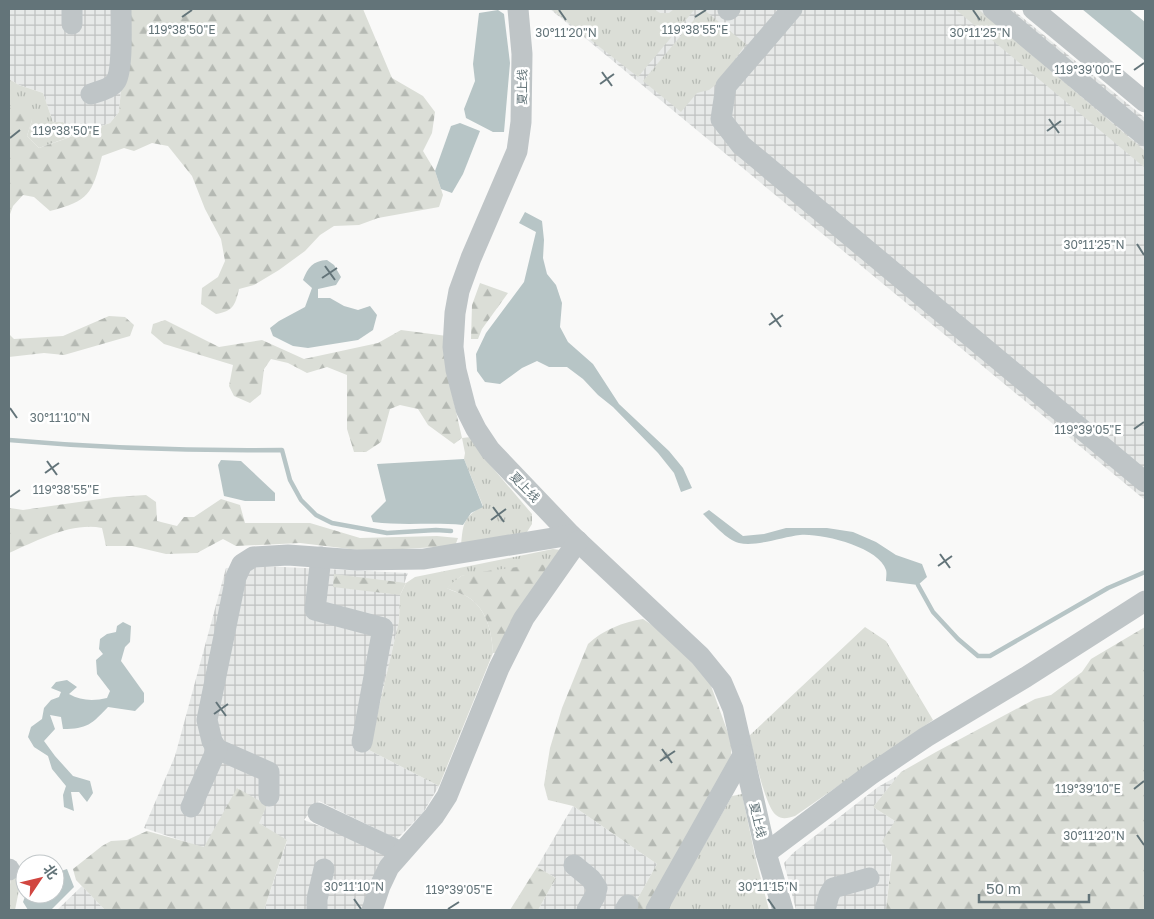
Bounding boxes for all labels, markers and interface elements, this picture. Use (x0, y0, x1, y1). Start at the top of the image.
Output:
text: 119°38'50"E (149, 22, 215, 37)
text: 119°38'55"E (662, 22, 728, 37)
text: 30°11'20"N (535, 25, 597, 40)
text: 30°11'25"N (949, 25, 1011, 40)
text: 119°39'00"E (1054, 62, 1122, 77)
street label: 夏上线 (514, 69, 530, 105)
text: 119°38'50"E (33, 123, 99, 138)
text: 30°11'25"N (1063, 237, 1125, 252)
text: 30°11'10"N (30, 410, 90, 425)
text: 119°39'05"E (1055, 422, 1121, 437)
street label: 夏上线 (507, 469, 543, 505)
text: 119°38'55"E (33, 482, 99, 497)
text: 119°39'10"E (1055, 781, 1121, 796)
street label: 夏上线 (747, 801, 769, 839)
text: 30°11'20"N (1063, 828, 1125, 843)
north arrow (15, 854, 65, 904)
text: 北 (40, 861, 62, 882)
scale bar (979, 872, 1089, 904)
text: 30°11'10"N (324, 879, 384, 894)
text: 30°11'15"N (738, 879, 798, 894)
text: 50 m (986, 879, 1021, 897)
text: 119°39'05"E (426, 882, 492, 897)

